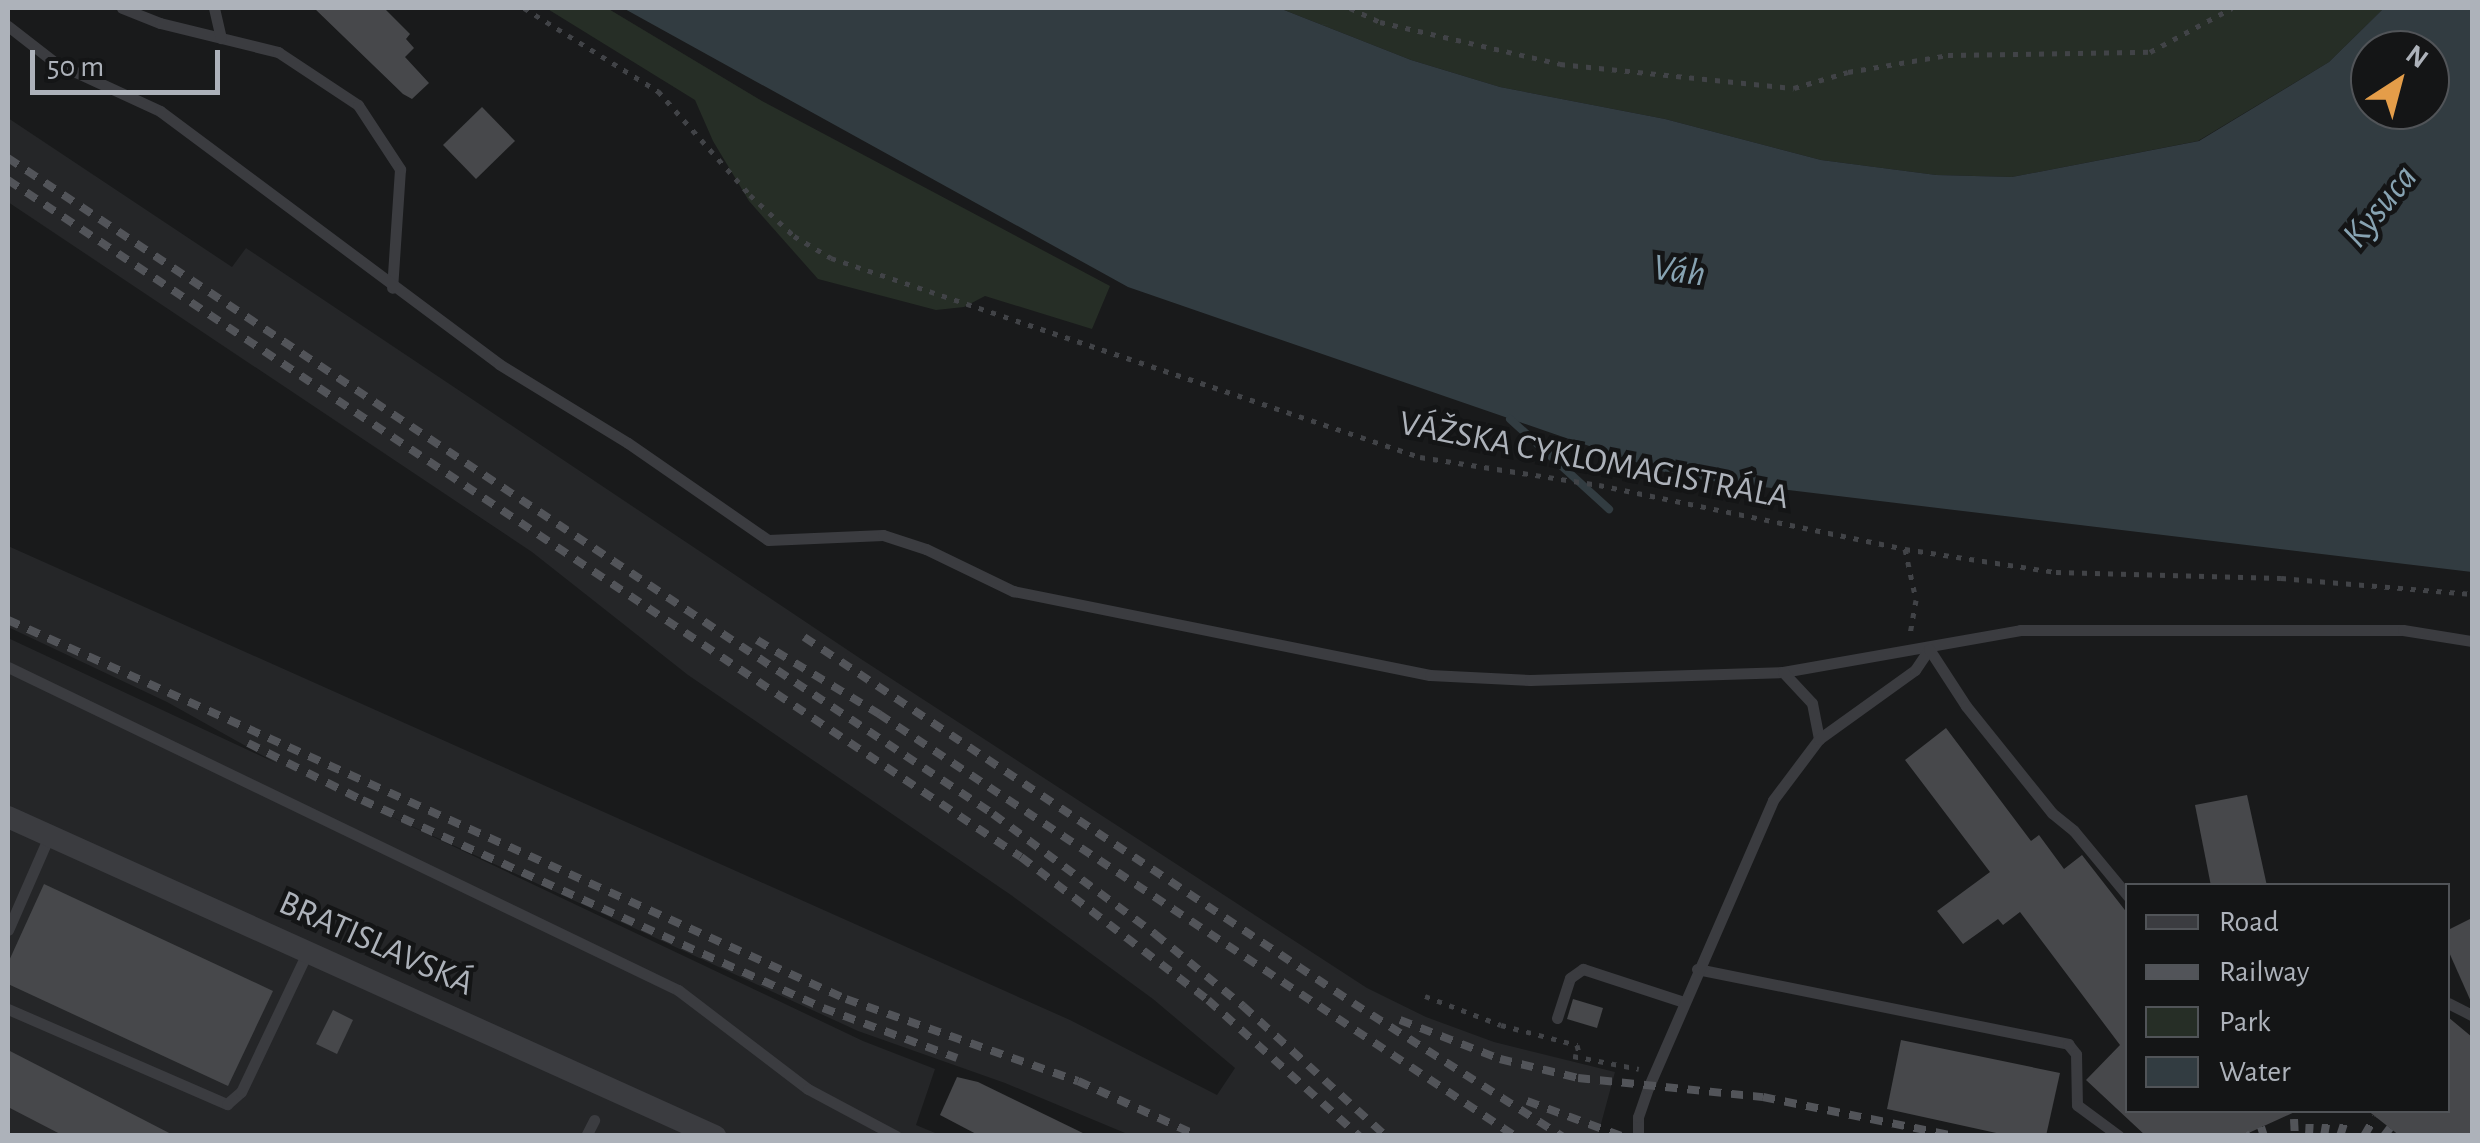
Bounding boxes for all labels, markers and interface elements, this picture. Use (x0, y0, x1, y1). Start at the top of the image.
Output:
scale bar (35, 30, 225, 92)
north arrow (2350, 30, 2450, 130)
text: N (2400, 40, 2433, 74)
text: 50 m (47, 52, 104, 82)
water label: Kysuca (2334, 156, 2428, 258)
water label: Váh (1650, 246, 1708, 298)
street label: VÁŽSKA CYKLOMAGISTRÁLA (1396, 403, 1792, 519)
street label: BRATISLAVSKÁ (272, 882, 480, 1006)
legend (2125, 883, 2450, 1113)
text: Road (2219, 907, 2279, 937)
text: Railway (2219, 957, 2310, 987)
text: Park (2219, 1007, 2271, 1037)
text: Water (2219, 1057, 2291, 1087)

